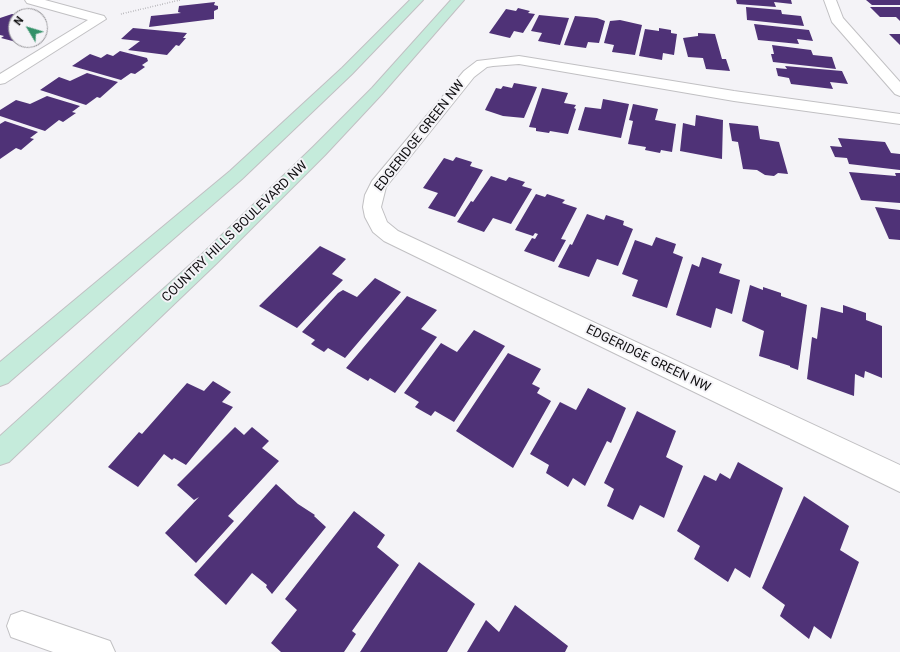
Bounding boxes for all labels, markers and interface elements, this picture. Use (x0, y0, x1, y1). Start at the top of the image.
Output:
north arrow (8, 8, 48, 48)
text: N (11, 14, 26, 28)
street label: EDGERIDGE GREEN NW (372, 77, 468, 195)
street label: COUNTRY HILLS BOULEVARD NW (159, 158, 311, 306)
street label: EDGERIDGE GREEN NW (583, 322, 713, 396)

